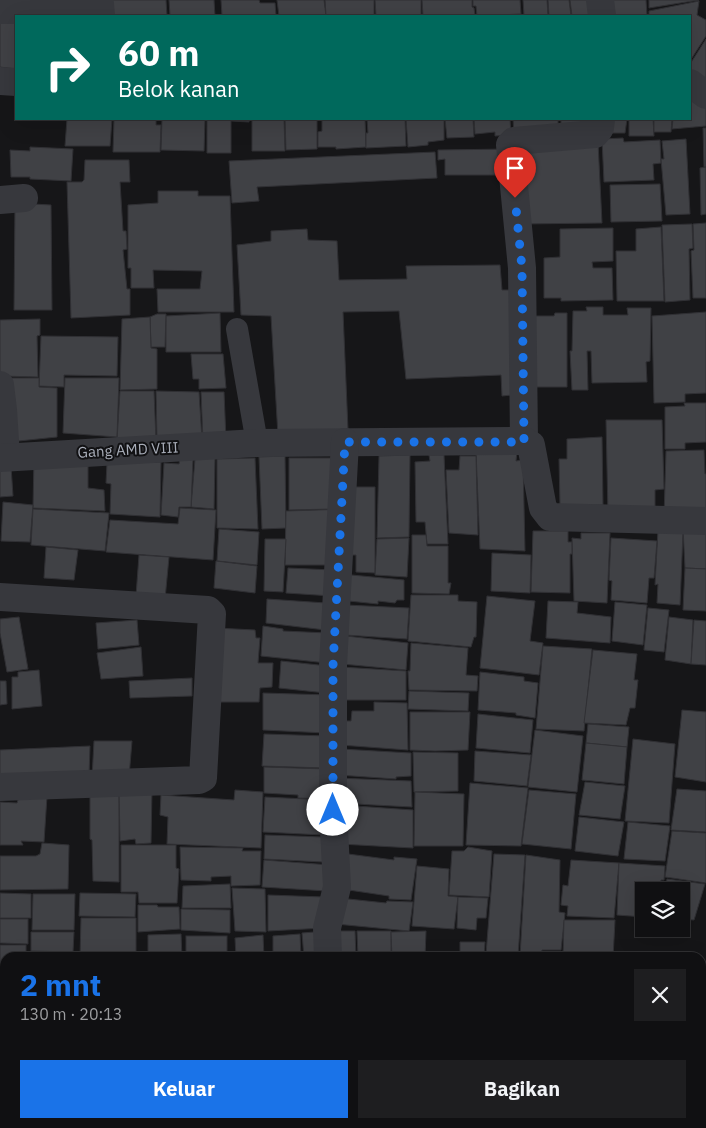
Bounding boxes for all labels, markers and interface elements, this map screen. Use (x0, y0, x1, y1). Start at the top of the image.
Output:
text: 60 m (118, 30, 200, 76)
icon: right (35, 35, 100, 100)
text: Belok kanan (118, 74, 240, 103)
pin (494, 147, 536, 198)
icon: arrive (501, 154, 529, 182)
street label: Gang AMD VIII (77, 437, 179, 462)
position arrow (306, 783, 358, 835)
map controls (635, 882, 690, 937)
button: layers (635, 882, 690, 937)
text: 2 mnt (20, 965, 101, 1004)
button: close (634, 969, 686, 1021)
text: 130 m · 20:13 (20, 1004, 122, 1024)
button: Keluar (20, 1060, 348, 1118)
button: Bagikan (358, 1060, 686, 1118)

